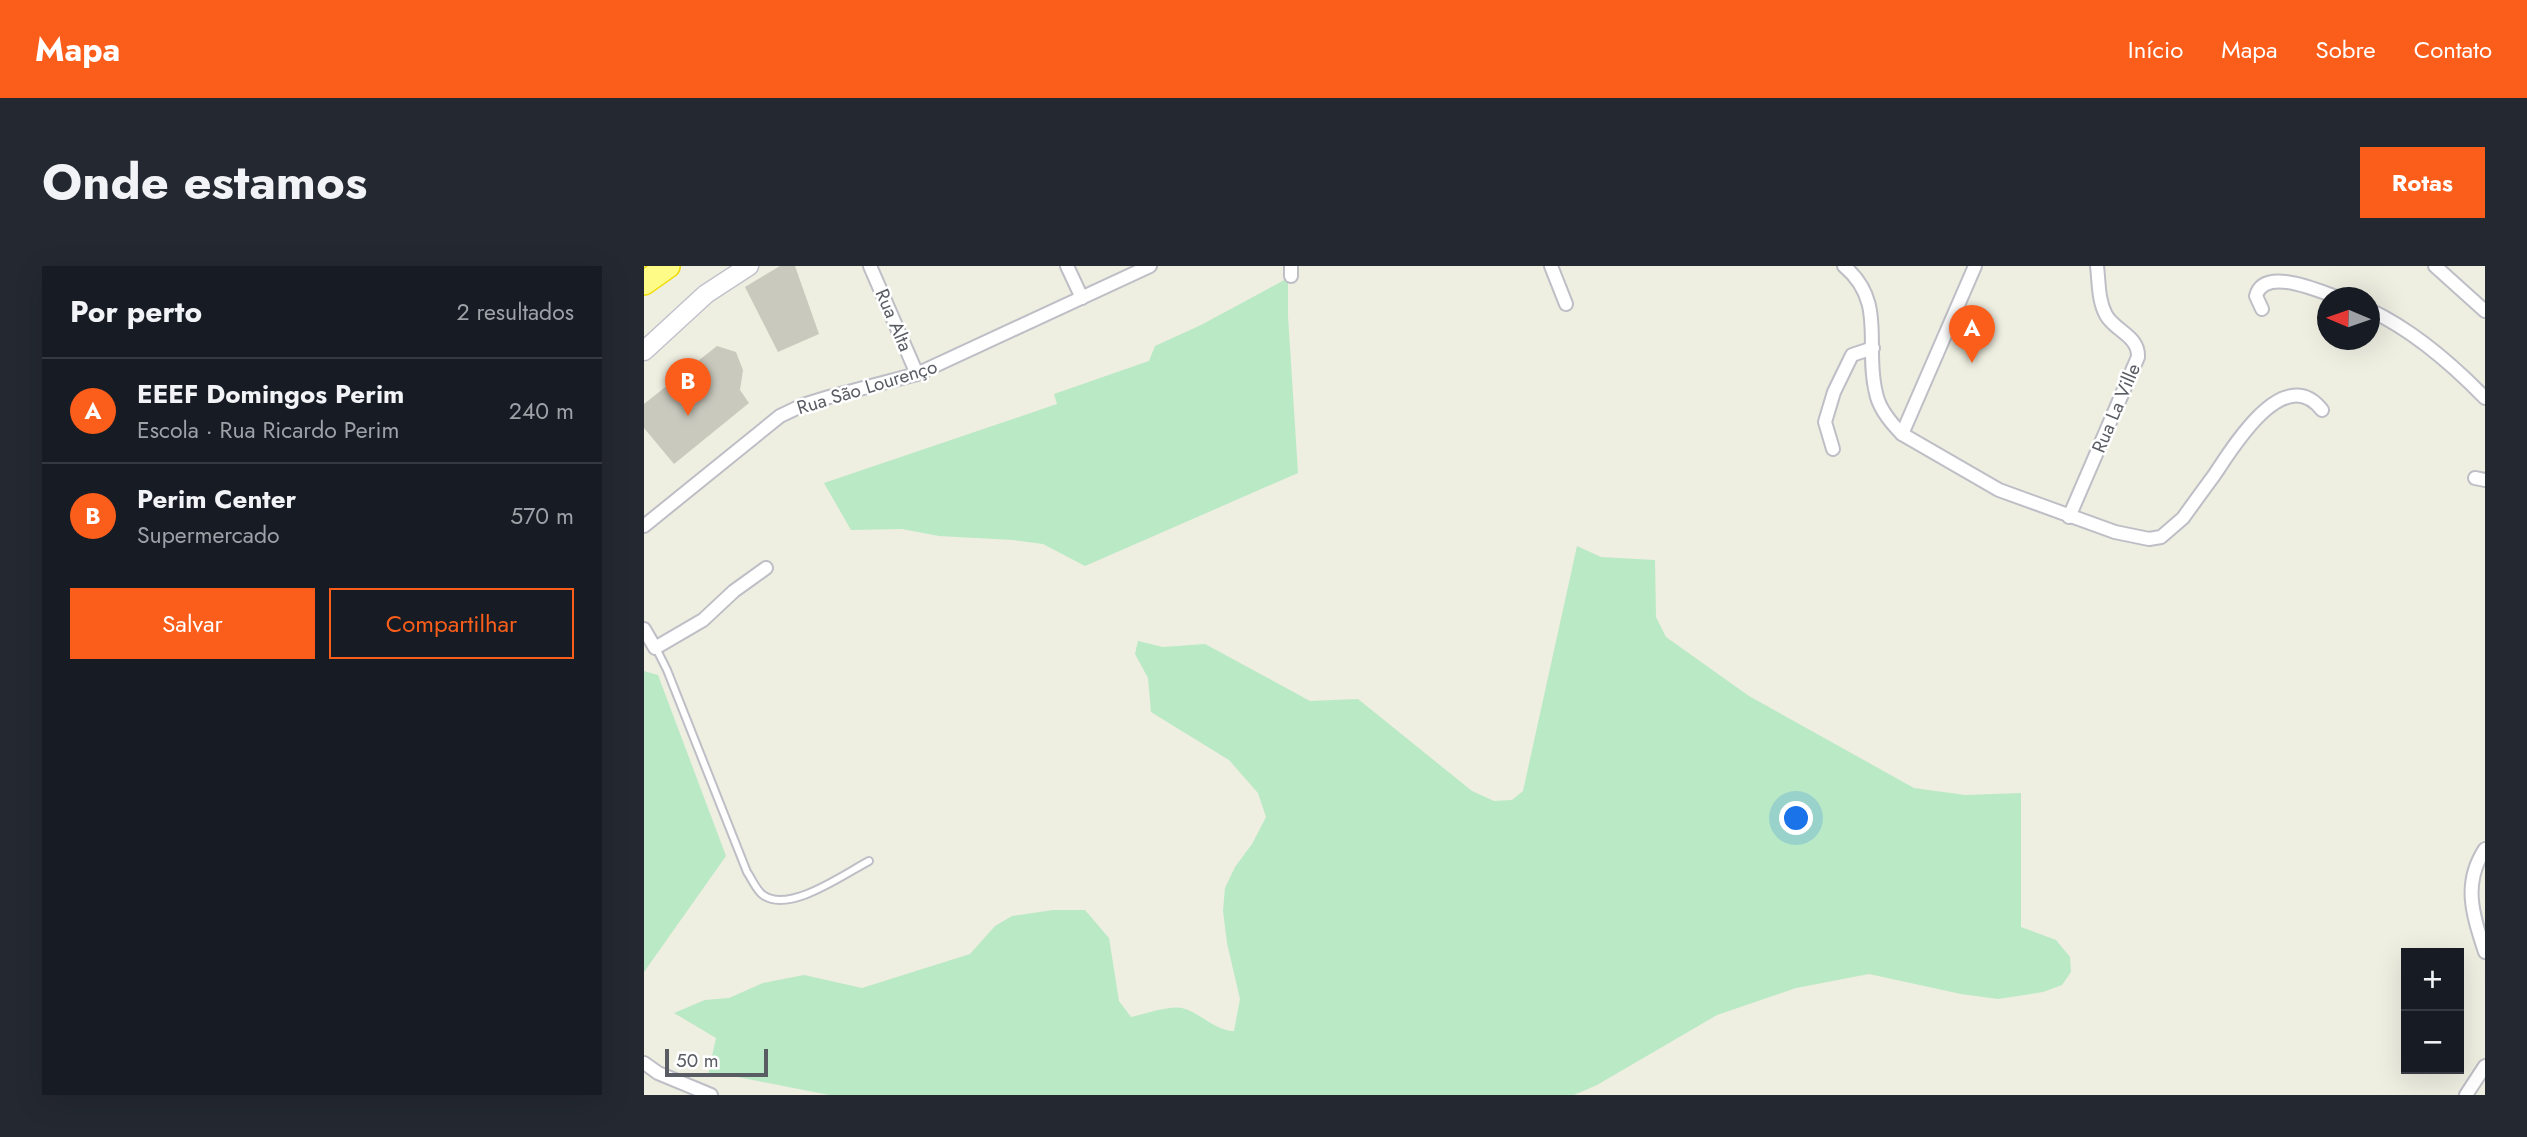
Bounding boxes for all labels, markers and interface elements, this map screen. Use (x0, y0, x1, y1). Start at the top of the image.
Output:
text: Mapa (35, 26, 120, 73)
text: Início (2128, 32, 2183, 67)
text: Mapa (2221, 32, 2278, 67)
text: Sobre (2316, 32, 2376, 67)
text: Contato (2414, 32, 2492, 67)
text: Onde estamos (42, 147, 367, 217)
button: Rotas (2360, 147, 2485, 218)
street label: Rua Alta (869, 284, 919, 356)
north arrow (2317, 287, 2380, 350)
text: Por perto (70, 290, 202, 333)
text: 2 resultados (456, 295, 574, 329)
pin: A (1949, 305, 1995, 363)
street label: Rua São Lourenço (793, 353, 941, 421)
pin: B (665, 358, 711, 416)
street label: Rua La Ville (2085, 359, 2147, 457)
text: EEEF Domingos Perim (137, 375, 404, 413)
text: A (85, 394, 101, 428)
text: 240 m (509, 394, 574, 428)
text: Escola · Rua Ricardo Perim (137, 413, 399, 447)
text: Perim Center (137, 480, 296, 518)
text: B (85, 499, 101, 533)
text: 570 m (510, 499, 574, 533)
text: Supermercado (137, 518, 280, 552)
button: Salvar (70, 588, 315, 659)
button: Compartilhar (329, 588, 574, 659)
your location (1779, 801, 1813, 835)
map controls (2401, 948, 2464, 1074)
button: + (2401, 948, 2464, 1011)
button: − (2401, 1011, 2464, 1074)
scale bar (665, 1046, 768, 1078)
text: 50 m (676, 1047, 719, 1074)

